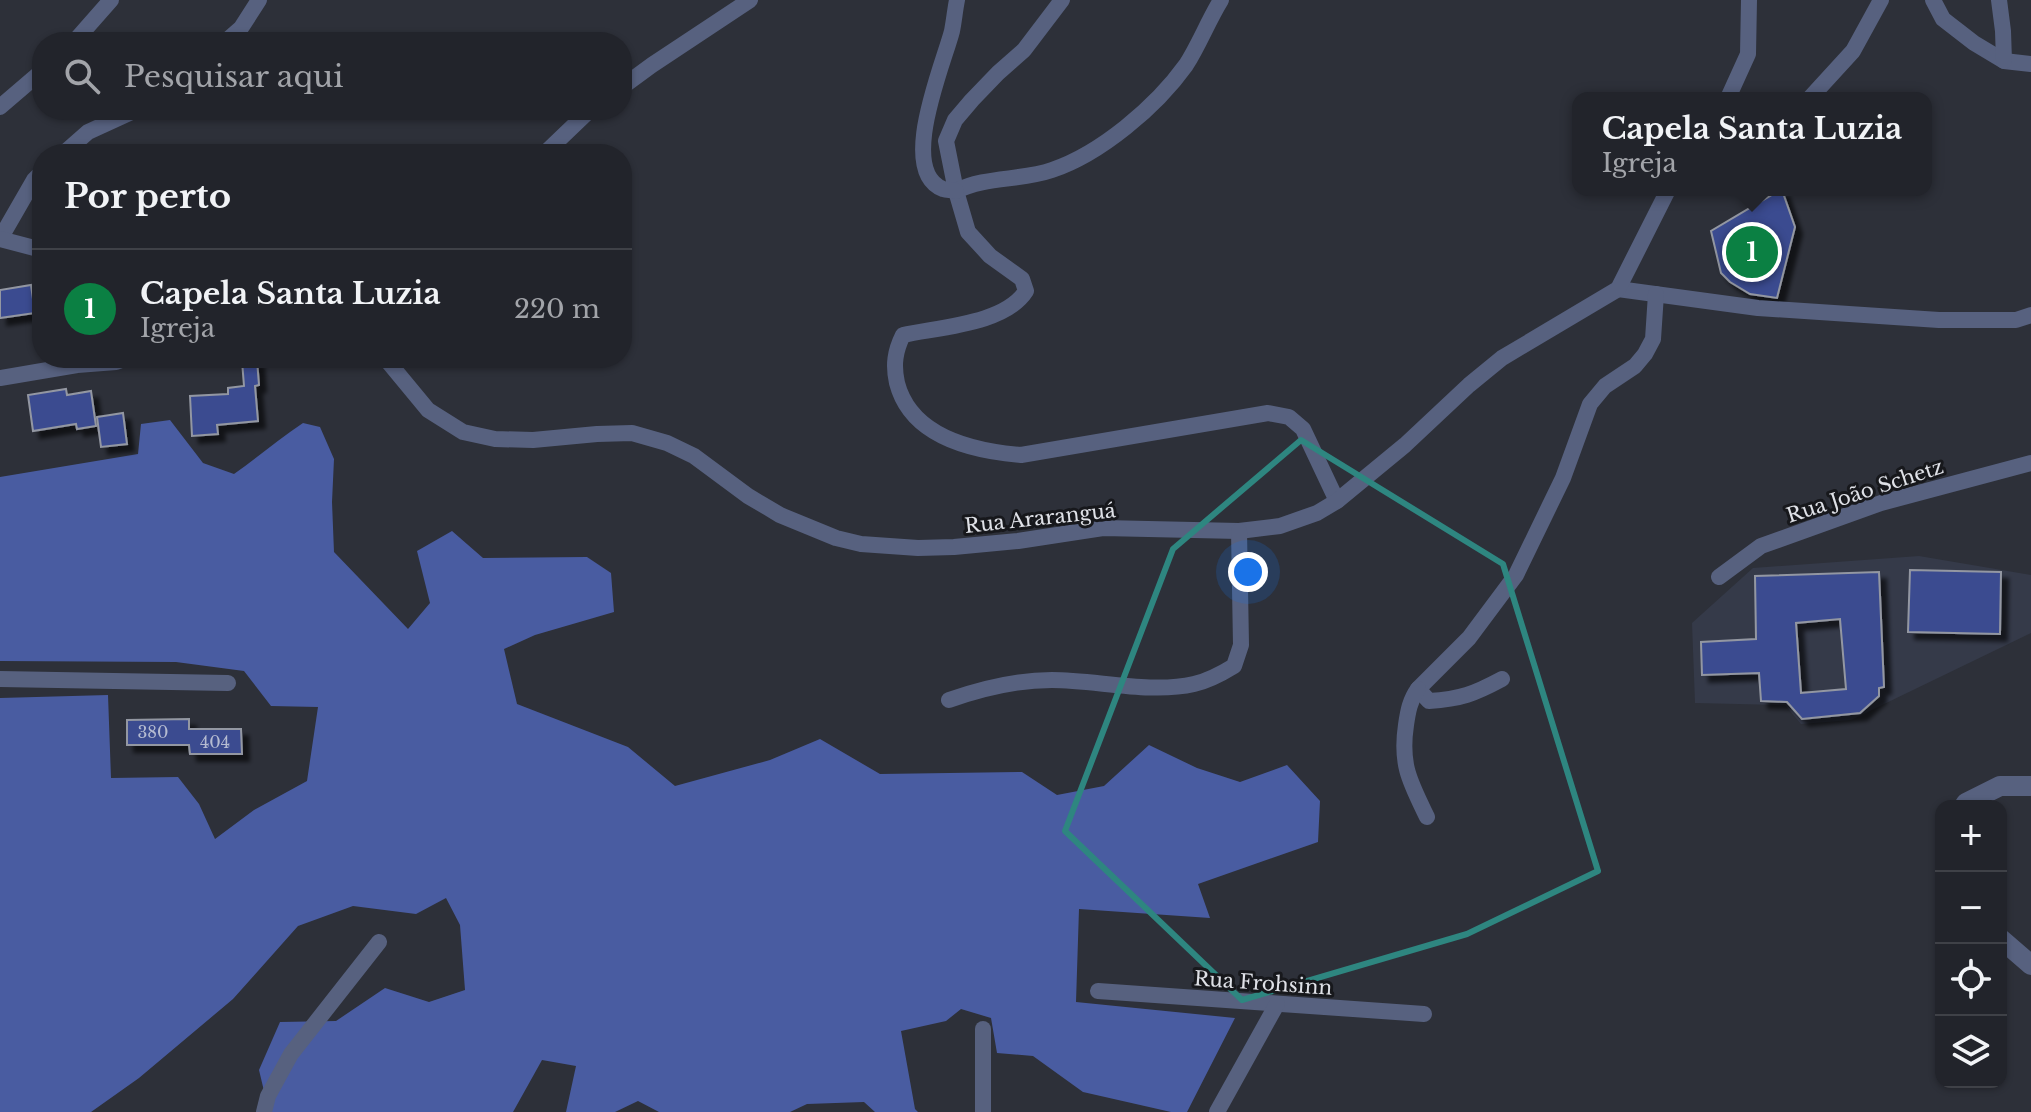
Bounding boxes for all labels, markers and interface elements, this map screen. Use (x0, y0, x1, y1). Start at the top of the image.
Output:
search box (32, 32, 632, 120)
icon: search (60, 54, 104, 98)
text: Pesquisar aqui (124, 58, 343, 95)
popup (1572, 92, 1932, 196)
text: Capela Santa Luzia (1602, 110, 1902, 147)
text: Igreja (1602, 147, 1677, 179)
text: Por perto (64, 175, 231, 217)
pin: 1 (1726, 222, 1778, 282)
text: Capela Santa Luzia (140, 275, 441, 312)
text: 1 (84, 293, 96, 325)
text: 220 m (514, 293, 600, 325)
text: Igreja (140, 312, 215, 344)
street label: Rua João Schetz (1783, 454, 1947, 528)
street label: Rua Araranguá (963, 498, 1118, 538)
your location (1228, 552, 1268, 592)
house number: 380 (138, 722, 168, 742)
house number: 404 (200, 732, 230, 752)
map controls (1935, 800, 2007, 1088)
button: + (1935, 800, 2007, 872)
button: − (1935, 872, 2007, 944)
button: locate (1935, 944, 2007, 1016)
street label: Rua Frohsinn (1193, 966, 1333, 1000)
button: layers (1935, 1016, 2007, 1088)

